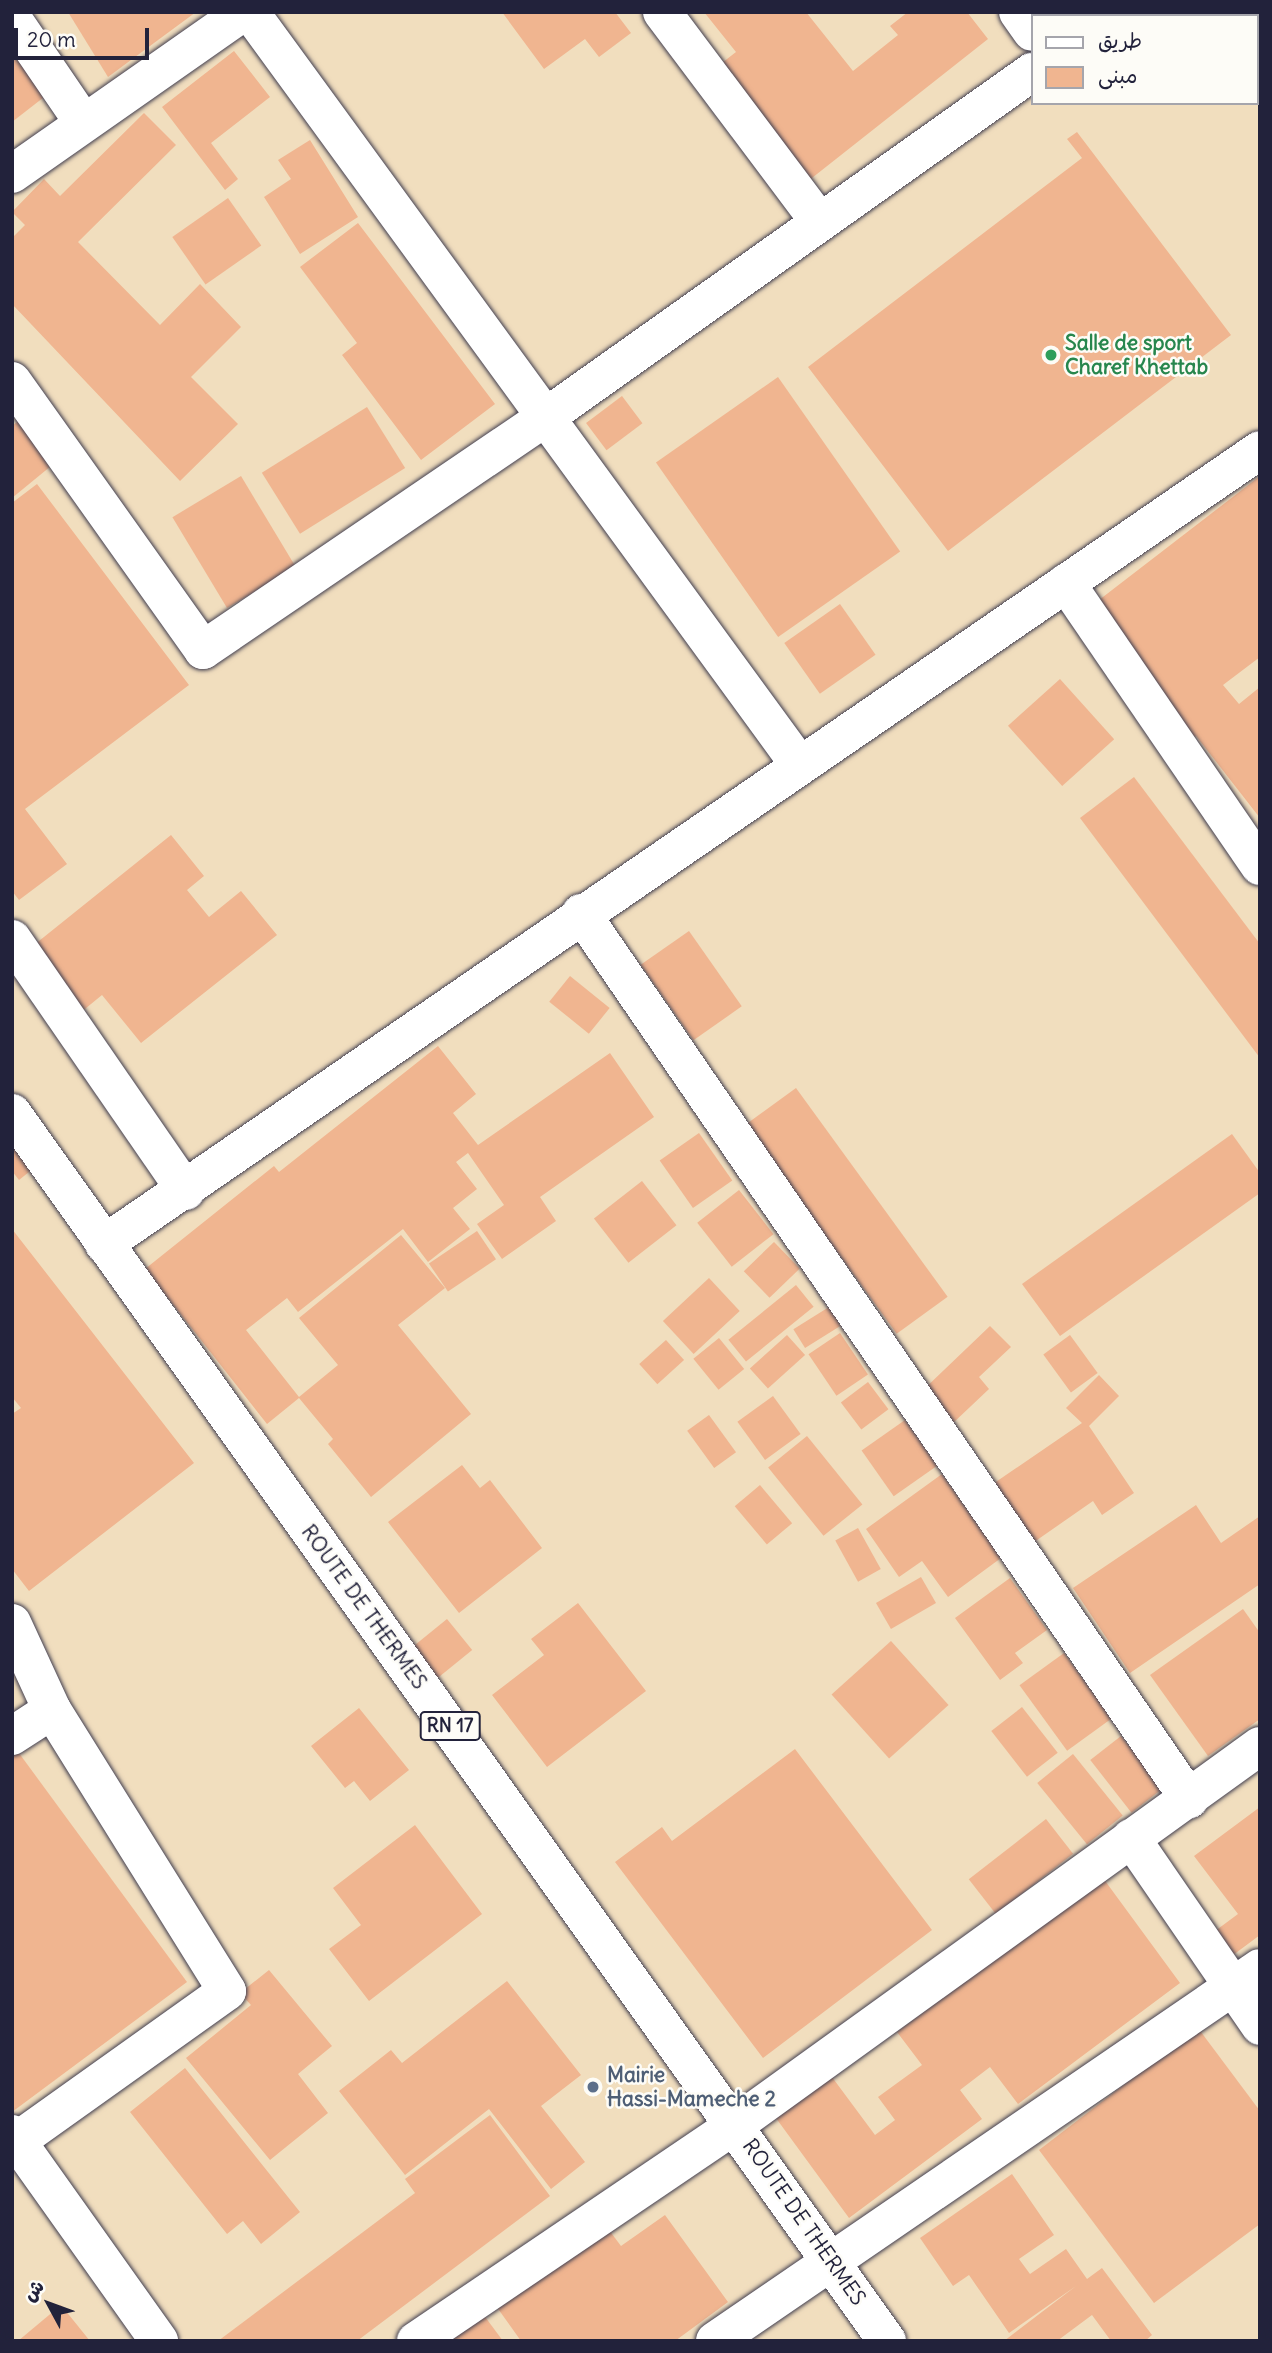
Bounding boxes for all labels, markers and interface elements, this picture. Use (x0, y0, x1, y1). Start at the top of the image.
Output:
scale bar (18, 14, 152, 58)
legend (1030, 14, 1258, 105)
text: 20 m (27, 26, 76, 53)
text: طريق (1098, 27, 1142, 54)
text: مبنى (1098, 62, 1137, 89)
place label: Salle de sport Charef Khettab (1065, 330, 1208, 380)
marker: Salle de sport Charef Khettab (1043, 347, 1059, 363)
street label: ROUTE DE THERMES (296, 1520, 432, 1694)
road number: RN 17 (419, 1710, 482, 1742)
place label: Mairie Hassi-Mameche 2 (607, 2062, 776, 2112)
marker: Mairie Hassi-Mameche 2 (585, 2079, 601, 2095)
street label: ROUTE DE THERMES (737, 2134, 871, 2310)
north arrow (14, 2269, 84, 2339)
text: ش (17, 2274, 49, 2306)

